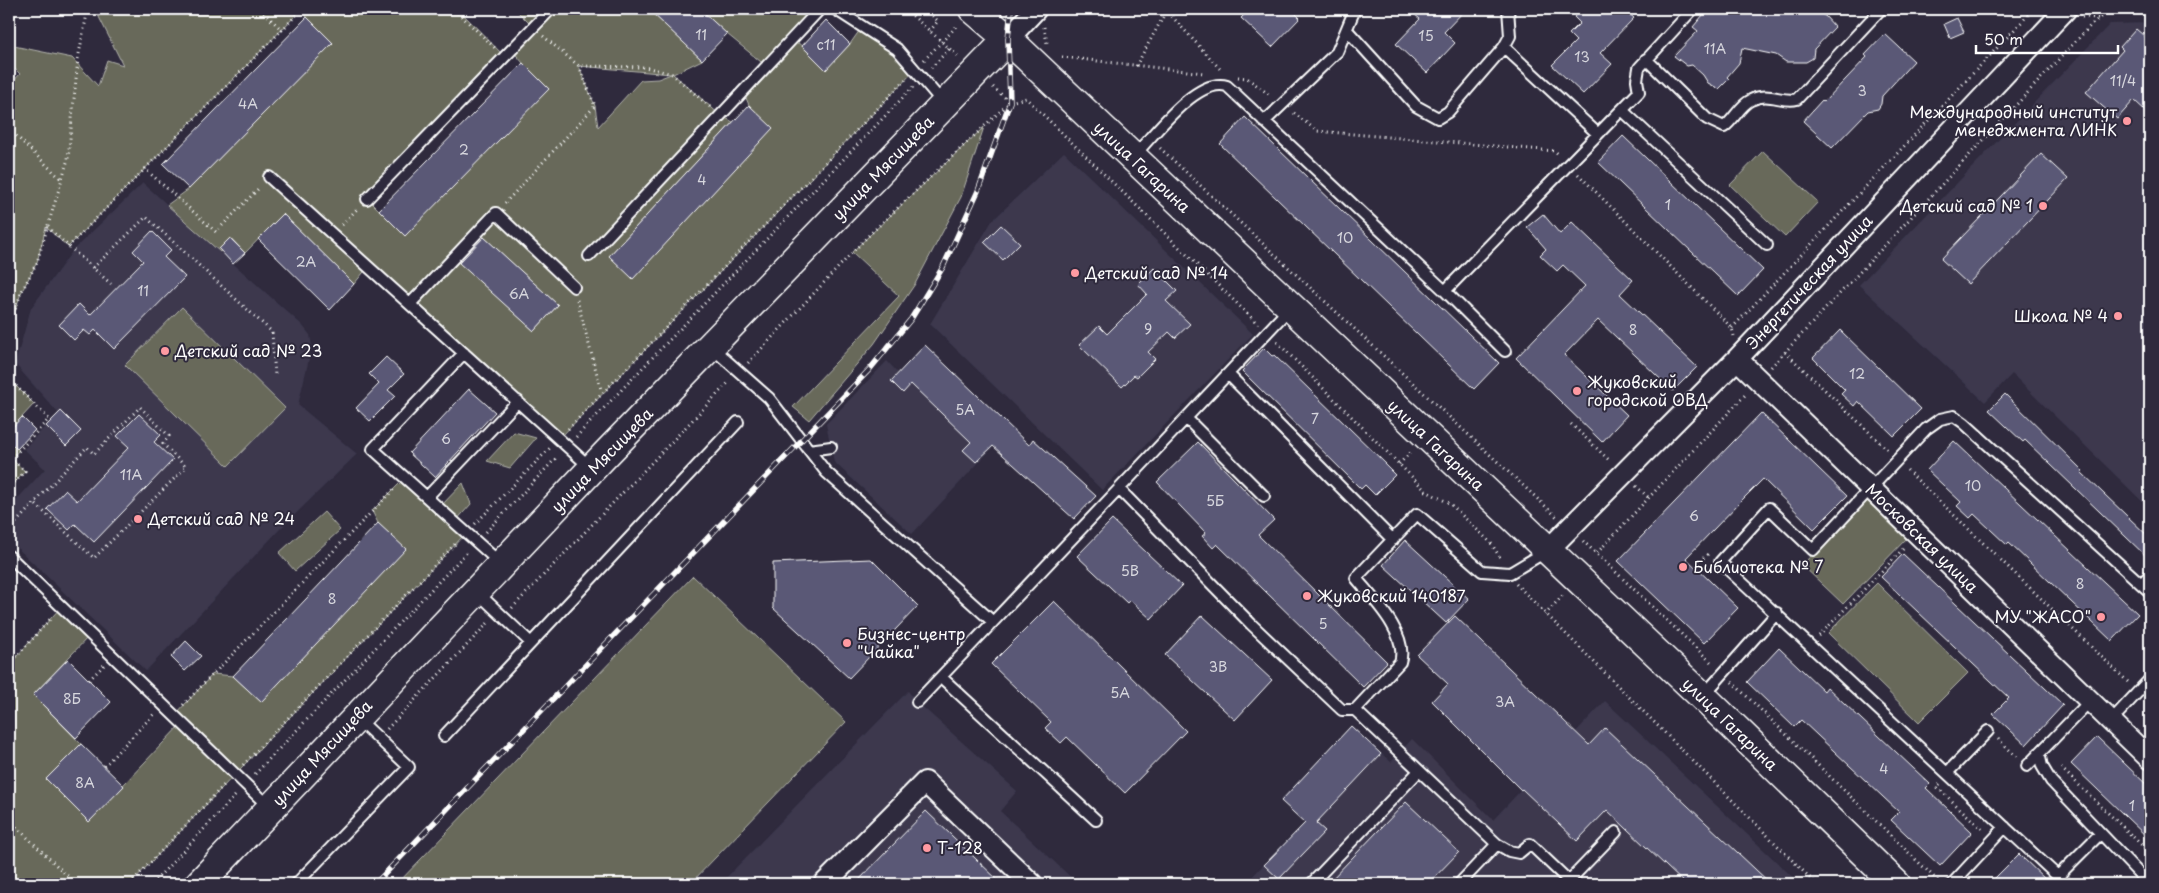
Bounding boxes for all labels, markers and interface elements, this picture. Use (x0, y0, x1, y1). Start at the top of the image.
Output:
scale bar (1976, 22, 2119, 54)
house number: 11 (695, 24, 707, 45)
house number: 15 (1418, 25, 1434, 46)
text: 50 m (1984, 27, 2023, 50)
house number: с11 (816, 34, 836, 55)
house number: 11А (1704, 38, 1726, 59)
house number: 13 (1574, 46, 1590, 67)
house number: 11/4 (2110, 70, 2136, 91)
house number: 3 (1857, 80, 1867, 101)
house number: 4А (238, 93, 258, 114)
place label: Международный институт менеджмента ЛИНК (1909, 99, 2117, 141)
street label: улица Мясищева (826, 109, 939, 225)
street label: улица Гагарина (1089, 115, 1197, 218)
marker: Международный институт менеджмента ЛИНК (2121, 115, 2133, 127)
house number: 2 (459, 139, 469, 160)
house number: 4 (697, 169, 707, 190)
place label: Детский сад № 1 (1899, 193, 2033, 217)
house number: 1 (1665, 194, 1671, 215)
marker: Детский сад № 1 (2037, 200, 2049, 212)
street label: Энергетическая улица (1739, 209, 1877, 354)
house number: 10 (1337, 227, 1353, 248)
house number: 2А (296, 251, 317, 272)
place label: Детский сад № 14 (1084, 260, 1228, 284)
marker: Детский сад № 14 (1069, 267, 1081, 279)
house number: 11 (137, 280, 149, 301)
house number: 6А (509, 283, 530, 304)
place label: Школа № 4 (2014, 303, 2108, 327)
marker: Школа № 4 (2112, 310, 2124, 322)
house number: 9 (1144, 318, 1152, 339)
house number: 8 (1629, 319, 1637, 340)
place label: Детский сад № 23 (174, 338, 322, 362)
marker: Детский сад № 23 (159, 345, 171, 357)
house number: 12 (1849, 363, 1865, 384)
place label: Жуковский городской ОВД (1587, 369, 1708, 411)
marker: Жуковский городской ОВД (1571, 385, 1583, 397)
street label: улица Гагарина (1383, 393, 1491, 496)
house number: 5А (955, 399, 975, 420)
street label: улица Мясищева (545, 401, 658, 517)
house number: 7 (1311, 408, 1319, 429)
house number: 6 (441, 428, 451, 449)
house number: 11А (120, 464, 142, 485)
house number: 10 (1965, 475, 1981, 496)
street label: Московская улица (1861, 477, 1985, 598)
house number: 5Б (1206, 490, 1224, 511)
house number: 6 (1689, 505, 1699, 526)
place label: Детский сад № 24 (147, 506, 295, 530)
marker: Детский сад № 24 (132, 513, 144, 525)
place label: Библиотека № 7 (1693, 554, 1823, 578)
house number: 5В (1121, 560, 1139, 581)
marker: Библиотека № 7 (1677, 561, 1689, 573)
house number: 8 (2076, 573, 2084, 594)
place label: Жуковский 140187 (1317, 583, 1466, 607)
house number: 8 (328, 588, 336, 609)
marker: Жуковский 140187 (1301, 590, 1313, 602)
place label: МУ "ЖАСО" (1994, 604, 2091, 628)
marker: МУ "ЖАСО" (2095, 611, 2107, 623)
house number: 5 (1318, 613, 1328, 634)
place label: Бизнес-центр "Чайка" (857, 621, 965, 663)
marker: Бизнес-центр "Чайка" (841, 637, 853, 649)
house number: 3В (1209, 656, 1227, 677)
street label: улица Гагарина (1677, 671, 1784, 775)
house number: 5А (1110, 682, 1130, 703)
house number: 8Б (63, 688, 81, 709)
house number: 3А (1495, 691, 1515, 712)
street label: улица Мясищева (266, 694, 377, 811)
house number: 4 (1879, 758, 1889, 779)
house number: 8А (75, 772, 95, 793)
house number: 1 (2129, 795, 2135, 816)
place label: Т-128 (937, 835, 983, 859)
marker: Т-128 (921, 842, 933, 854)

